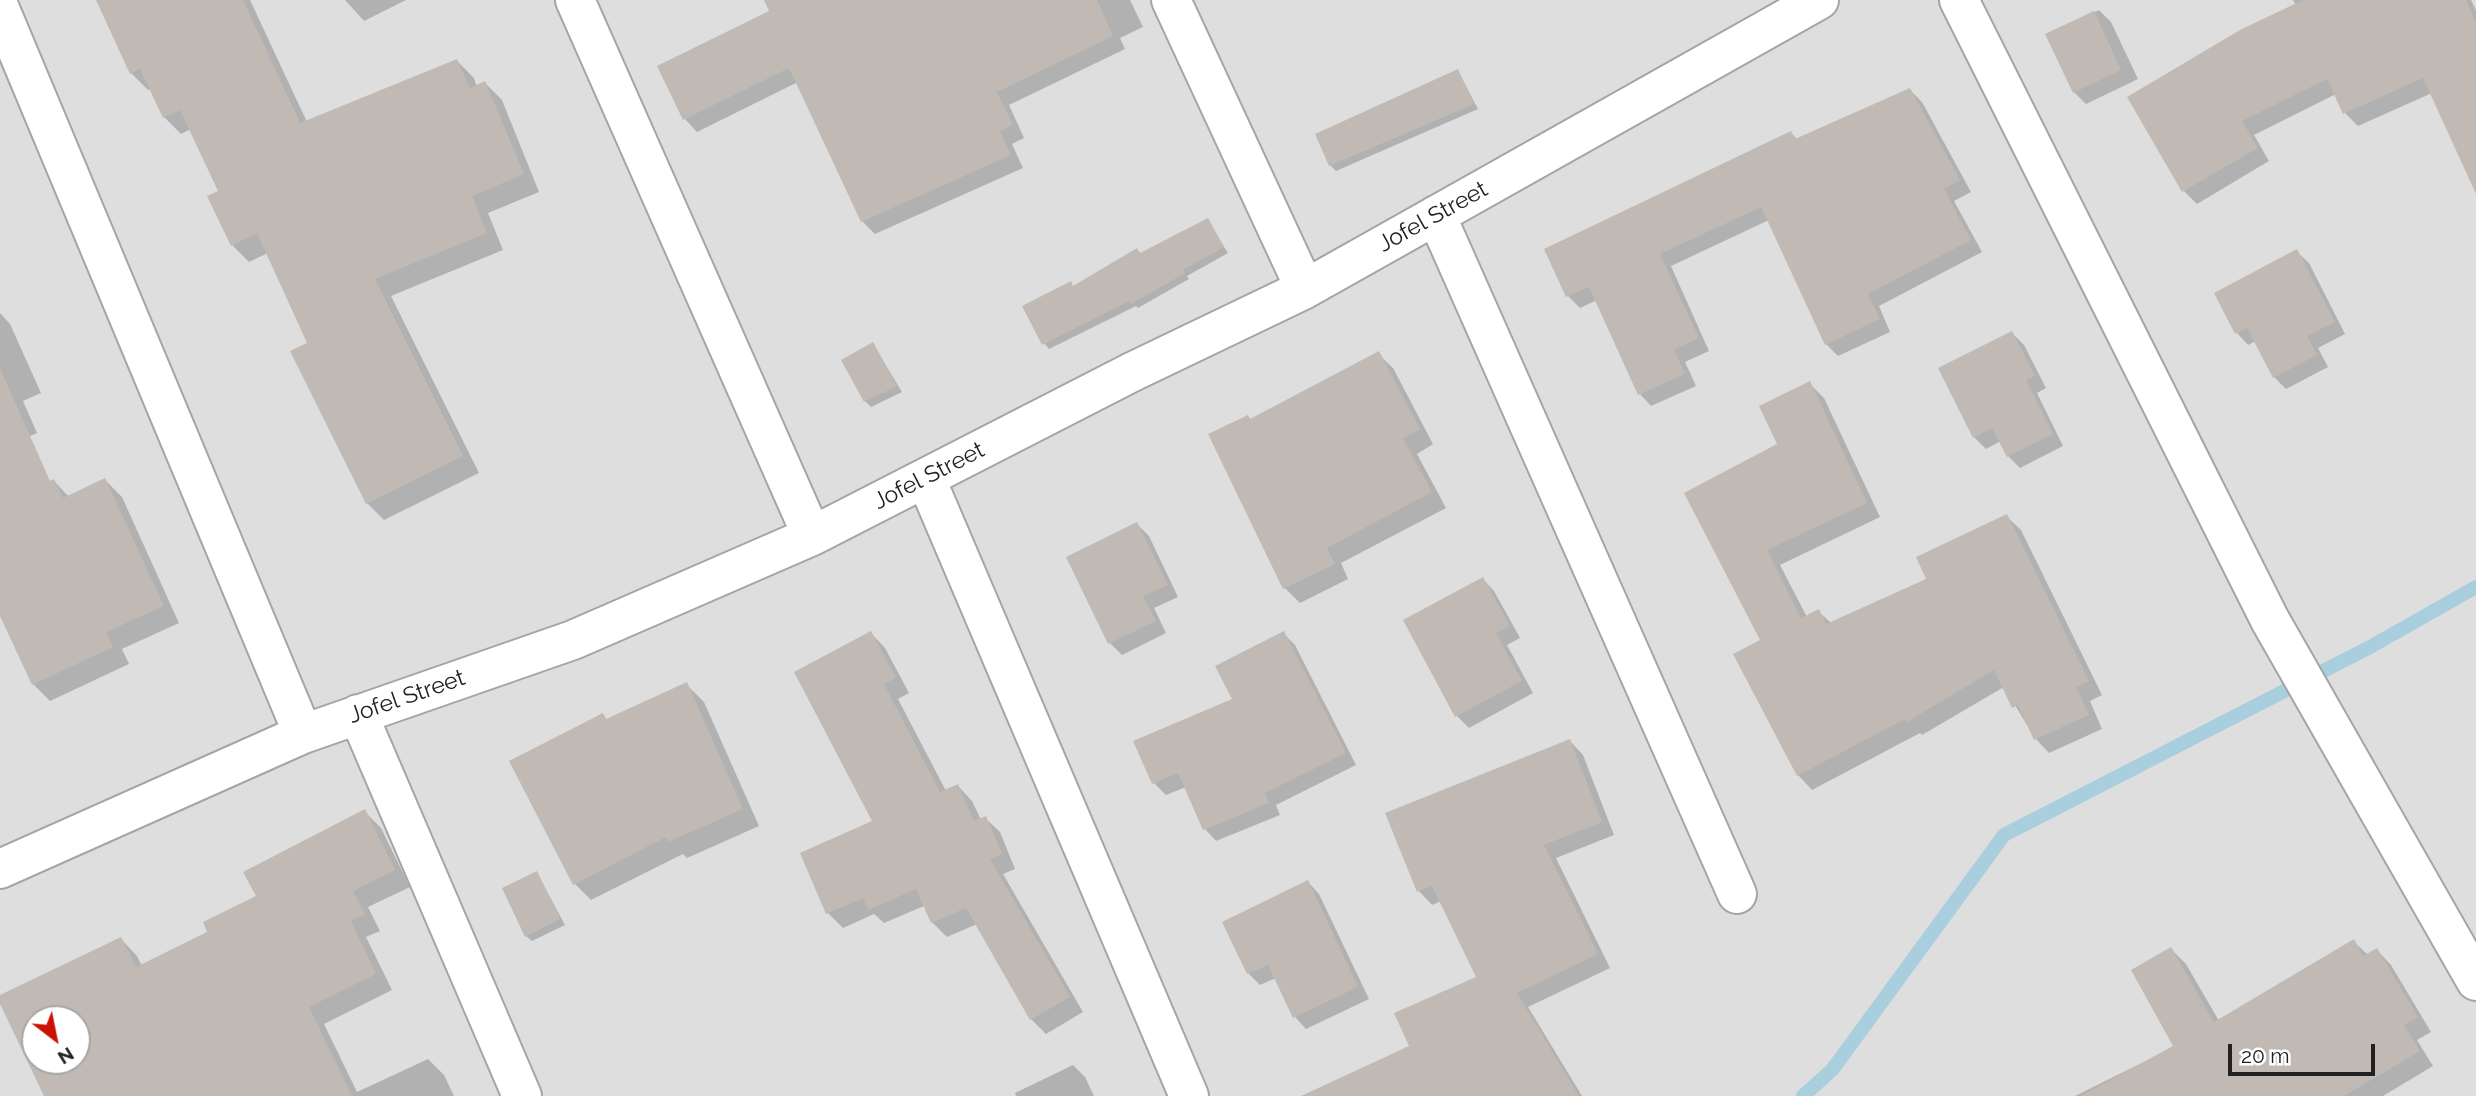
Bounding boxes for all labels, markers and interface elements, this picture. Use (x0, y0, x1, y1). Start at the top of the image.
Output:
street label: Jofel Street (1373, 176, 1493, 258)
street label: Jofel Street (869, 436, 989, 516)
street label: Jofel Street (345, 664, 469, 730)
north arrow (21, 1005, 91, 1075)
scale bar (2231, 1030, 2378, 1074)
text: N (54, 1043, 78, 1069)
text: 20 m (2241, 1043, 2289, 1068)

